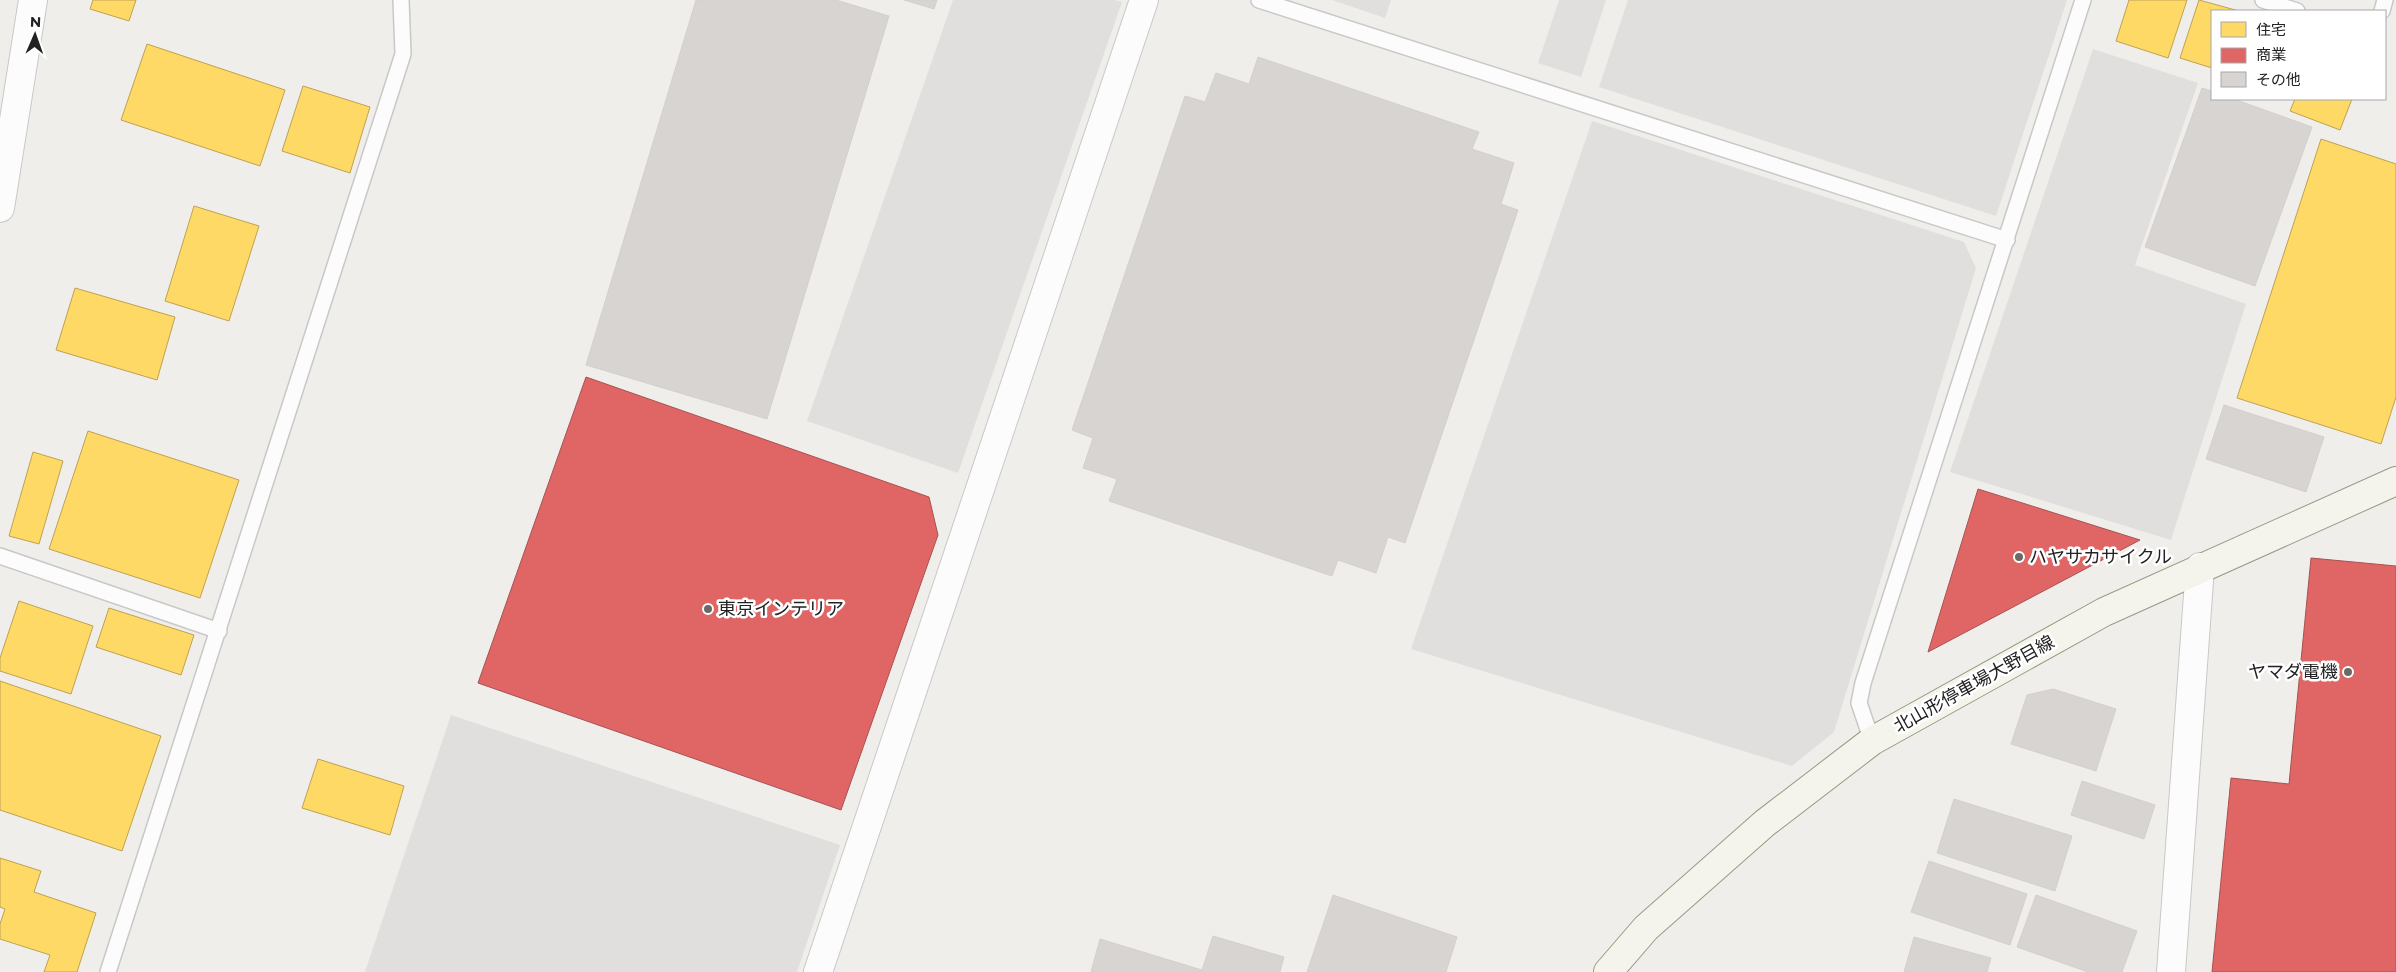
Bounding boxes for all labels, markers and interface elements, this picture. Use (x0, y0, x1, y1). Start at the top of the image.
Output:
north arrow (10, 10, 60, 60)
legend (2211, 10, 2386, 100)
text: N (29, 13, 41, 31)
text: 住宅 (2256, 20, 2286, 39)
text: 商業 (2256, 45, 2286, 64)
text: その他 (2256, 70, 2301, 89)
place label: ハヤサカサイクル (2029, 546, 2172, 568)
marker: ハヤサカサイクル (2013, 551, 2025, 563)
place label: 東京インテリア (718, 598, 844, 620)
marker: 東京インテリア (702, 603, 714, 615)
street label: 北山形停車場大野目線 (1890, 631, 2058, 737)
place label: ヤマダ電機 (2248, 661, 2338, 683)
marker: ヤマダ電機 (2342, 666, 2354, 678)

